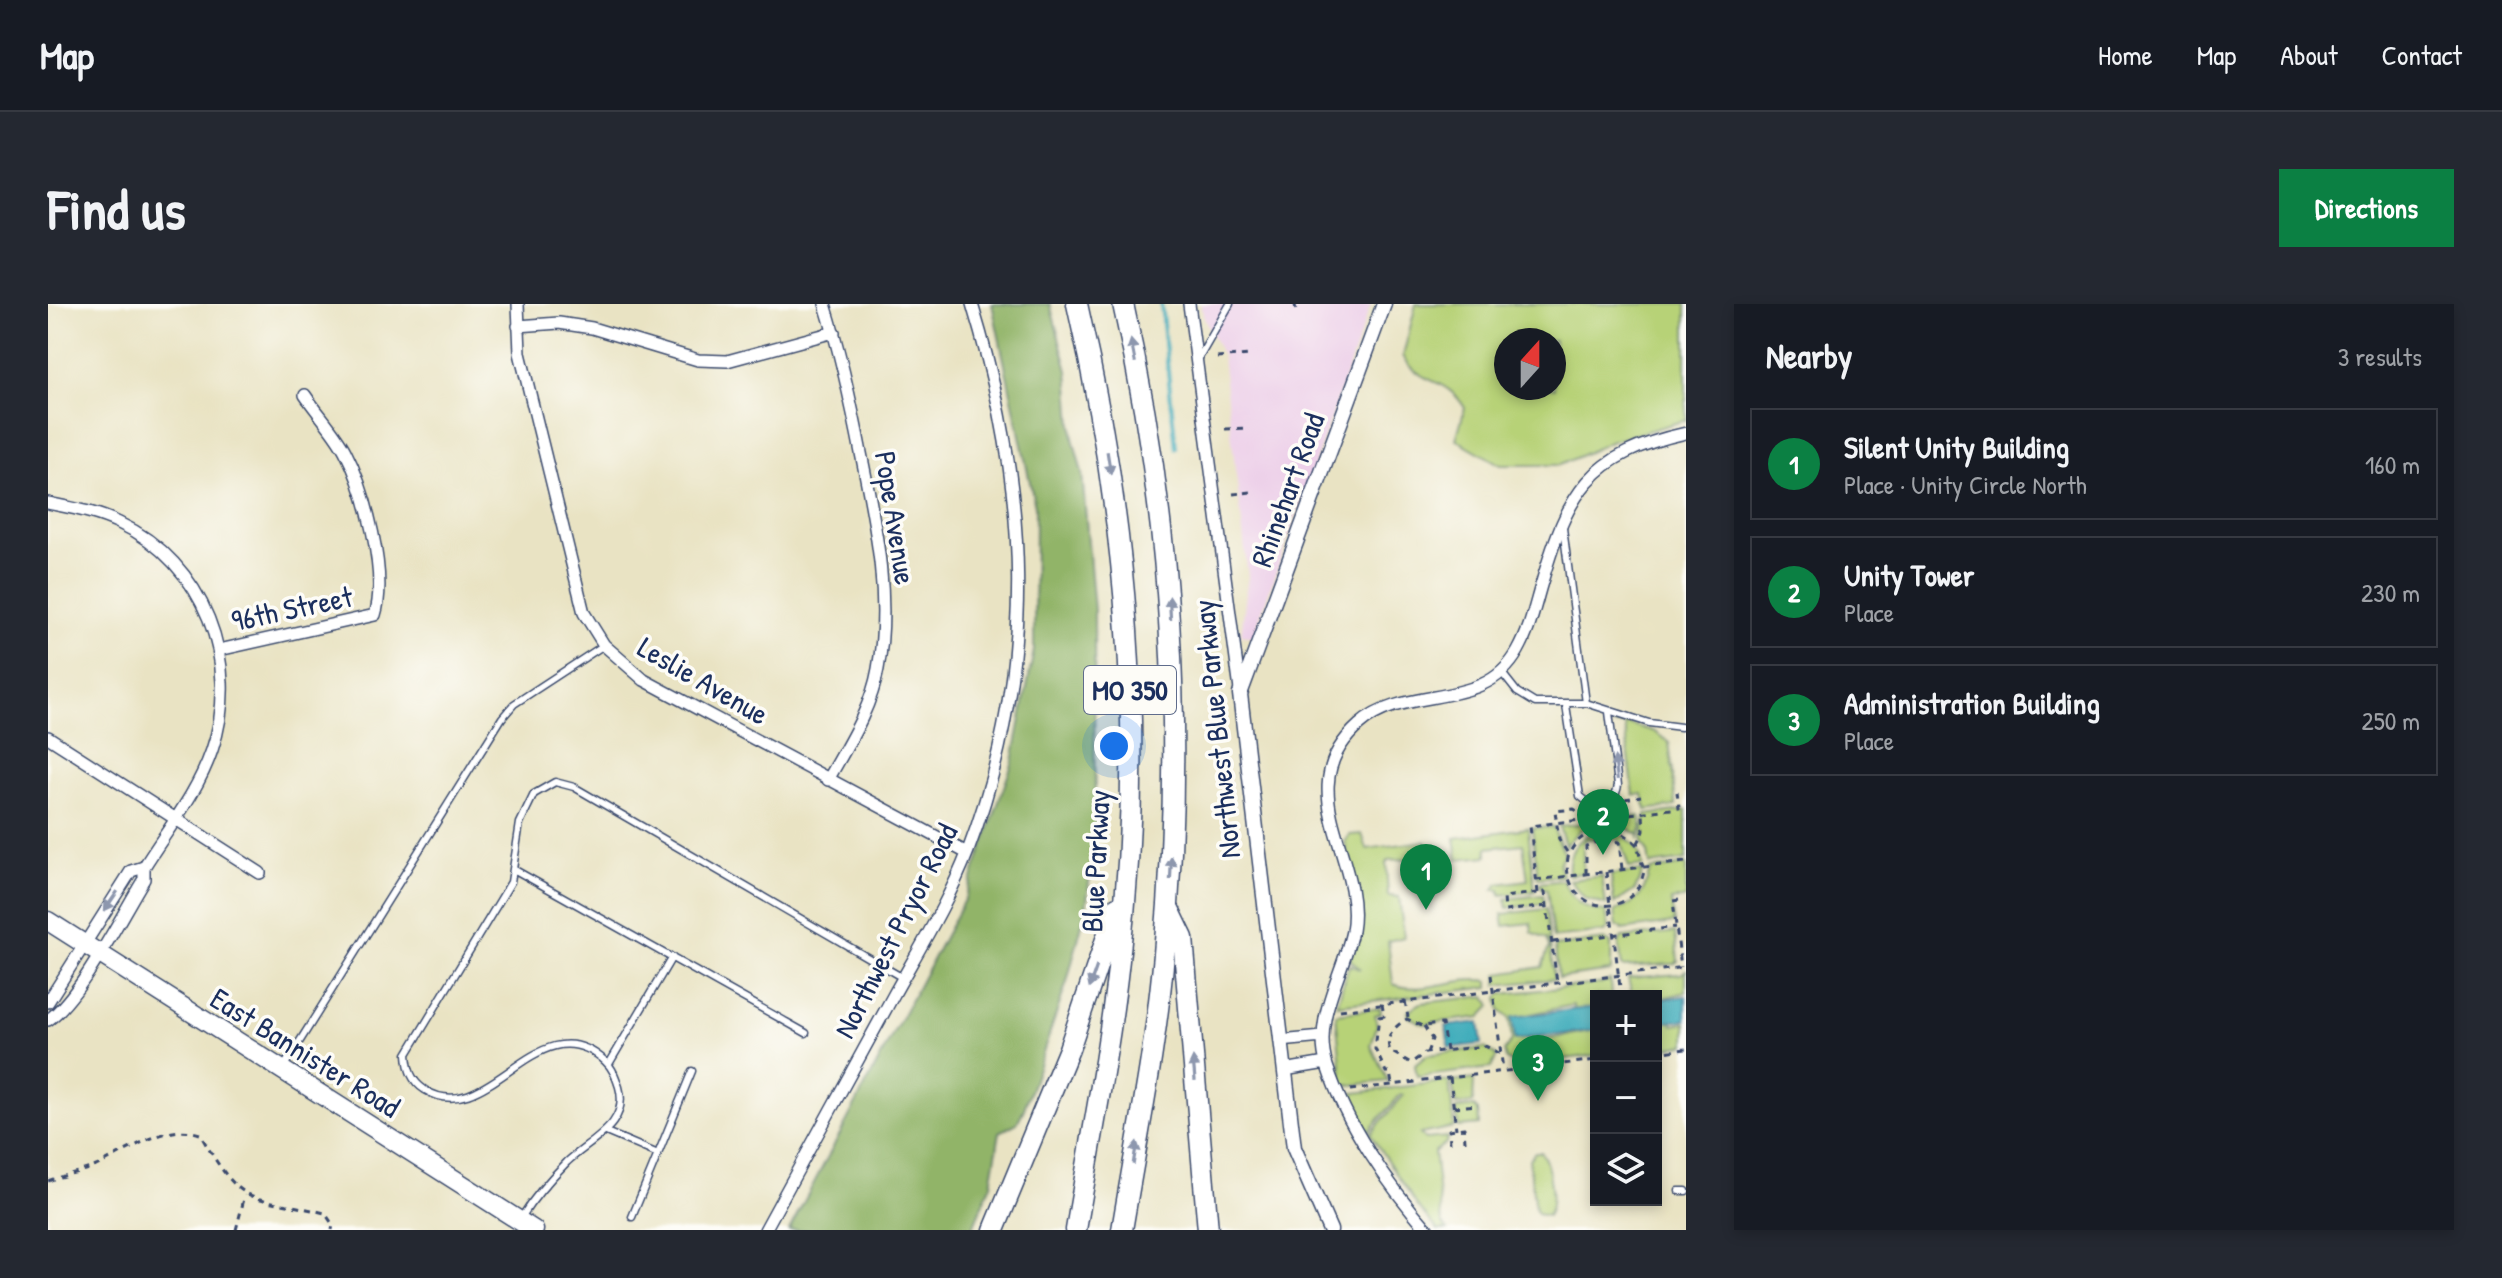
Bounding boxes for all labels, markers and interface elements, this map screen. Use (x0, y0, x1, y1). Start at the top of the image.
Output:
text: Map (40, 29, 94, 81)
text: Home (2098, 36, 2153, 74)
text: Map (2197, 36, 2236, 74)
text: About (2280, 36, 2338, 74)
text: Contact (2382, 36, 2462, 74)
button: Directions (2279, 169, 2454, 247)
text: Find us (48, 171, 186, 246)
north arrow (1494, 328, 1566, 400)
text: Nearby (1766, 333, 1852, 379)
one-way arrow (1126, 338, 1139, 363)
text: 3 results (2338, 339, 2422, 374)
street label: Rhinehart Road (1241, 407, 1333, 572)
text: Silent Unity Building (1844, 427, 2069, 467)
text: 1 (1789, 447, 1799, 482)
text: 160 m (2365, 447, 2420, 482)
street label: Pope Avenue (866, 448, 926, 587)
one-way arrow (1103, 451, 1116, 476)
text: Place · Unity Circle North (1844, 467, 2087, 502)
text: Unity Tower (1844, 555, 1974, 595)
text: 2 (1788, 575, 1800, 610)
text: 230 m (2361, 575, 2420, 610)
street label: 96th Street (228, 576, 357, 640)
one-way arrow (1163, 595, 1176, 620)
text: Place (1844, 595, 1894, 630)
street label: Northwest Blue Parkway (1183, 598, 1249, 860)
street label: Leslie Avenue (631, 627, 776, 734)
road number: MO 350 (1084, 666, 1176, 714)
text: Administration Building (1844, 683, 2100, 723)
text: 3 (1788, 703, 1800, 738)
text: 250 m (2362, 703, 2420, 738)
text: Place (1844, 723, 1894, 758)
your location (1094, 726, 1134, 766)
one-way arrow (1609, 755, 1622, 780)
street label: Blue Parkway (1071, 789, 1119, 933)
pin: 2 (1577, 789, 1629, 855)
street label: Northwest Pryor Road (824, 816, 967, 1045)
pin: 1 (1400, 844, 1452, 910)
one-way arrow (1165, 855, 1178, 880)
one-way arrow (104, 891, 119, 912)
one-way arrow (1086, 966, 1099, 990)
street label: East Bannister Road (203, 978, 408, 1127)
map controls (1590, 990, 1662, 1206)
button: + (1590, 990, 1662, 1062)
pin: 3 (1512, 1035, 1564, 1101)
one-way arrow (1188, 1056, 1201, 1081)
button: − (1590, 1062, 1662, 1134)
button: layers (1590, 1134, 1662, 1206)
one-way arrow (1129, 1140, 1141, 1165)

